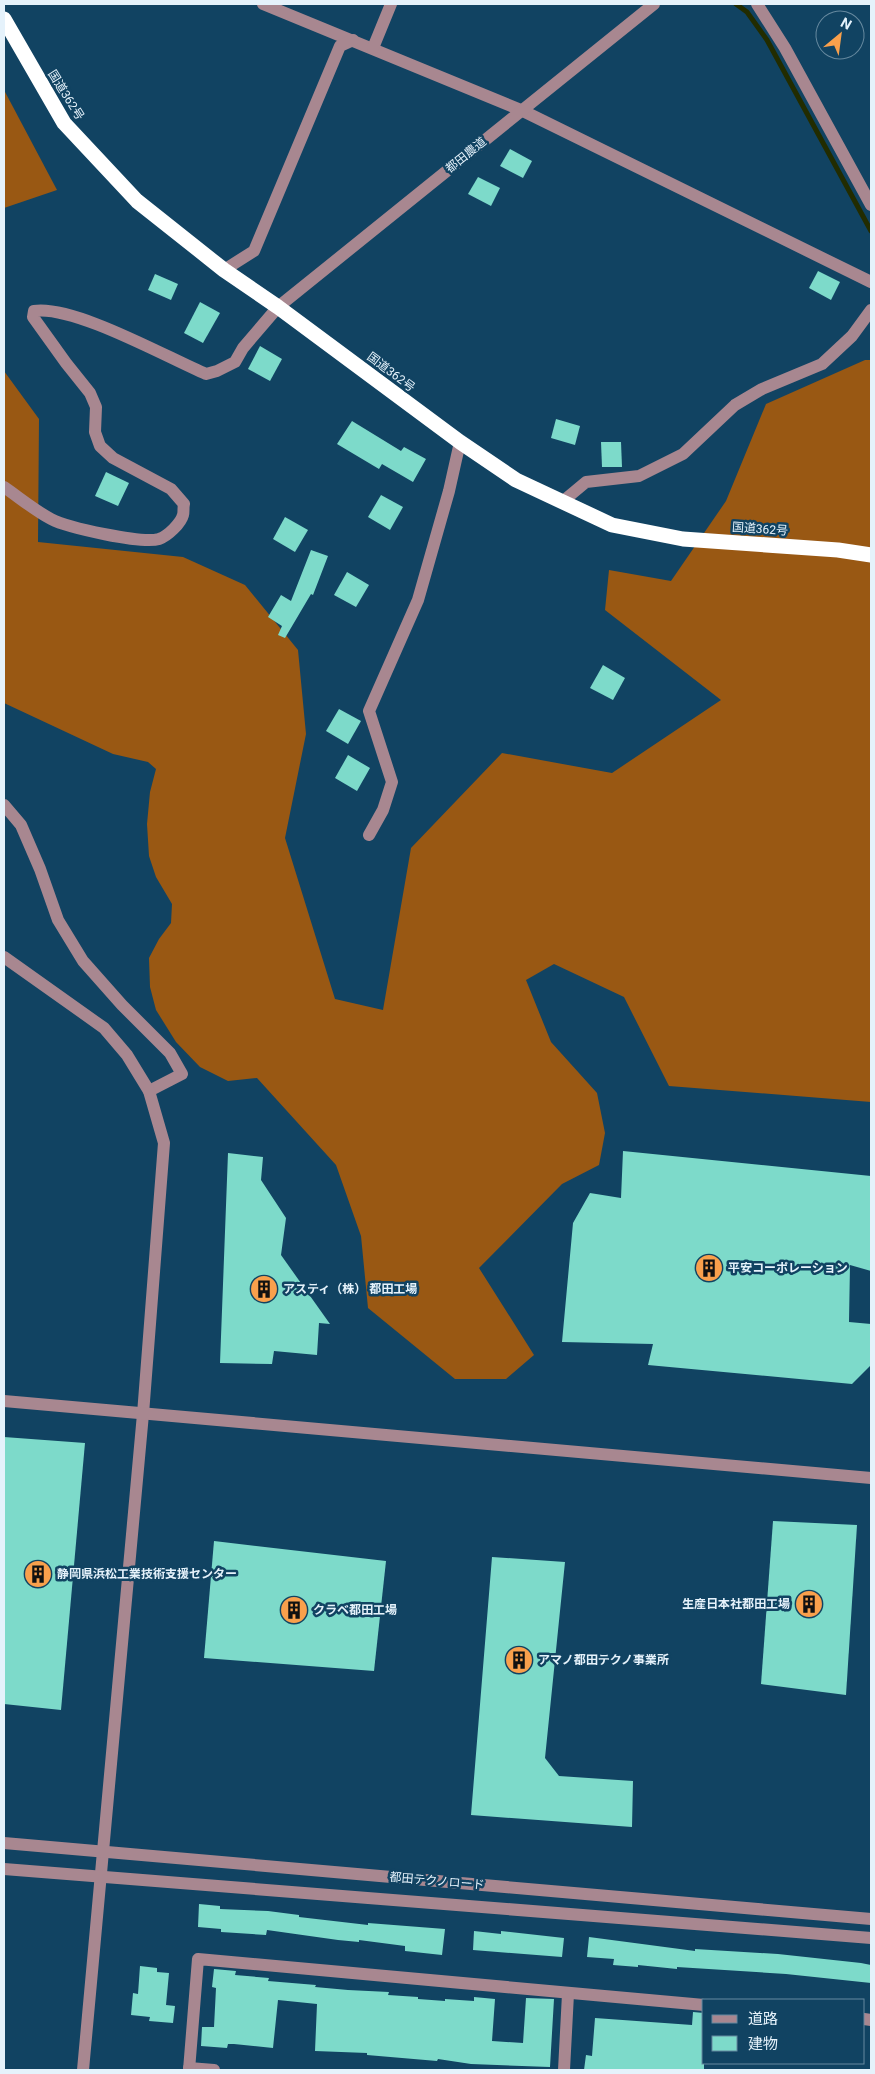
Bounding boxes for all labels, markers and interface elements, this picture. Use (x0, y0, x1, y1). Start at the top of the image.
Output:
north arrow (815, 10, 865, 60)
text: N (838, 14, 855, 33)
street label: 国道362号 (45, 67, 87, 123)
street label: 都田農道 (443, 134, 489, 176)
street label: 国道362号 (364, 349, 418, 395)
street label: 国道362号 (731, 520, 789, 538)
building icon: 平安コーポレーション (694, 1253, 724, 1283)
place label: 平安コーポレーション (728, 1261, 848, 1275)
building icon: アスティ（株） 都田工場 (249, 1274, 279, 1304)
place label: アスティ（株） 都田工場 (283, 1282, 417, 1296)
building icon: 静岡県浜松工業技術支援センター (23, 1559, 53, 1589)
place label: 静岡県浜松工業技術支援センター (57, 1567, 237, 1581)
building icon: 生産日本社都田工場 (794, 1589, 824, 1619)
building icon: クラベ都田工場 (279, 1595, 309, 1625)
place label: 生産日本社都田工場 (682, 1597, 790, 1611)
place label: クラベ都田工場 (313, 1603, 397, 1617)
building icon: アマノ都田テクノ事業所 (504, 1645, 534, 1675)
place label: アマノ都田テクノ事業所 (538, 1653, 669, 1667)
street label: 都田テクノロード (389, 1870, 485, 1892)
legend (702, 1999, 865, 2064)
text: 道路 (748, 2010, 778, 2028)
text: 建物 (748, 2035, 778, 2053)

